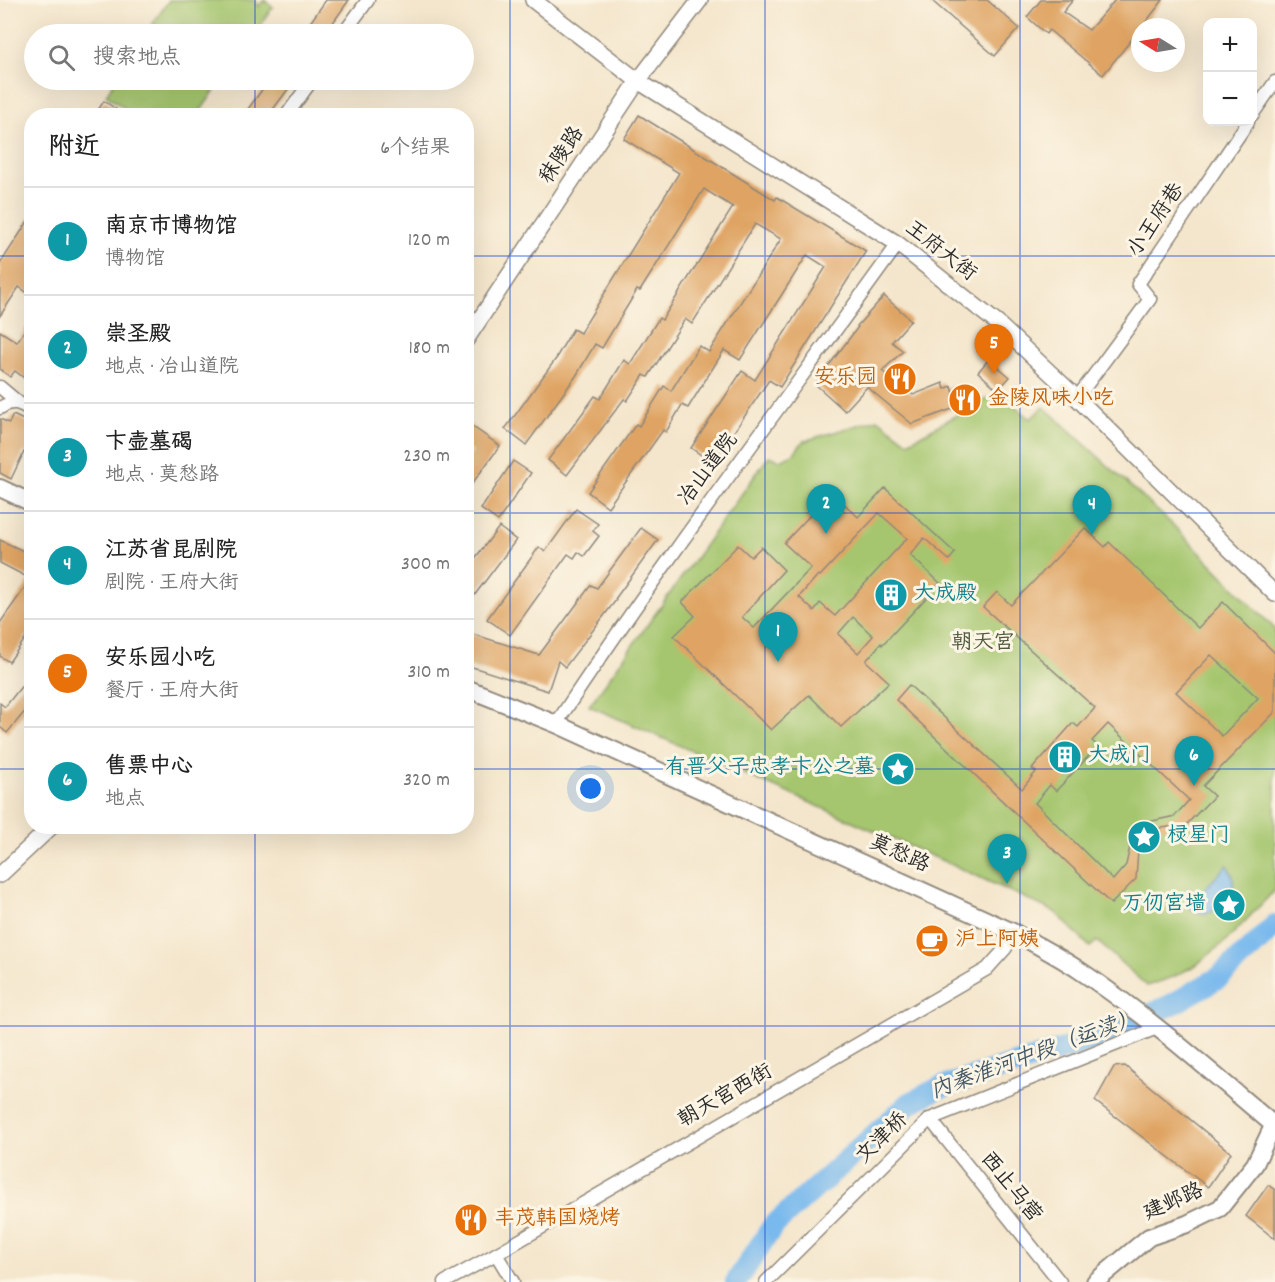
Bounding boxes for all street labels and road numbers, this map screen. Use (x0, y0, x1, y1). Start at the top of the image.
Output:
street label: 秣陵路 (533, 121, 593, 191)
street label: 小王府巷 (1121, 178, 1193, 264)
street label: 王府大街 (898, 214, 982, 290)
street label: 冶山道院 (672, 427, 746, 513)
street label: 莫愁路 (864, 828, 934, 882)
street label: 朝天宫西街 (673, 1058, 779, 1136)
street label: 文津桥 (850, 1106, 916, 1172)
street label: 西止马营 (972, 1146, 1048, 1230)
street label: 建邺路 (1139, 1176, 1209, 1230)

